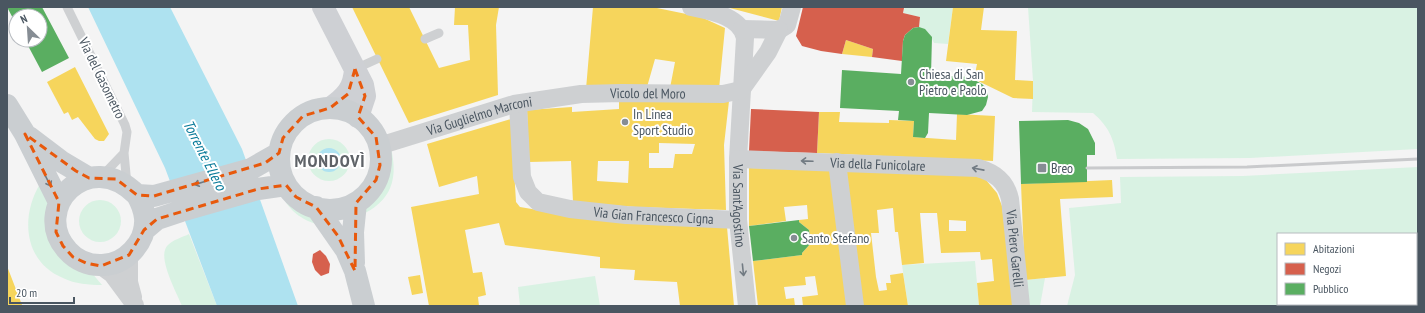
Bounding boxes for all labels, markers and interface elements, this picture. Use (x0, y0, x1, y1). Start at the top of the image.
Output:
north arrow (8, 8, 48, 48)
text: N (18, 11, 29, 27)
street label: Via del Gasometro (74, 34, 129, 122)
place label: Chiesa di San Pietro e Paolo (919, 65, 986, 99)
marker: Chiesa di San Pietro e Paolo (906, 77, 916, 87)
street label: Vicolo del Moro (609, 84, 686, 103)
street label: Via Guglielmo Marconi (424, 92, 533, 140)
place label: In Linea Sport Studio (633, 105, 693, 139)
water label: Torrente Ellero (179, 117, 231, 195)
marker: In Linea Sport Studio (620, 117, 630, 127)
district label: MONDOVÌ (294, 149, 366, 172)
street label: Via della Funicolare (829, 153, 926, 175)
one-way arrow (801, 157, 814, 165)
place label: Breo (1051, 159, 1073, 177)
marker: Breo (1036, 162, 1048, 174)
street label: Via Sant'Agostino (729, 163, 750, 248)
one-way arrow (972, 165, 985, 173)
one-way arrow (45, 174, 53, 186)
one-way arrow (193, 180, 206, 187)
street label: Via Gian Francesco Cigna (591, 202, 714, 228)
street label: Via Piero Garelli (1002, 208, 1028, 288)
place label: Santo Stefano (802, 229, 869, 247)
marker: Santo Stefano (789, 233, 799, 243)
legend (1277, 233, 1417, 305)
text: Abitazioni (1313, 241, 1355, 256)
text: Negozi (1313, 261, 1341, 276)
one-way arrow (739, 263, 747, 276)
scale bar (10, 279, 74, 305)
text: Pubblico (1313, 281, 1348, 296)
text: 20 m (16, 285, 37, 300)

